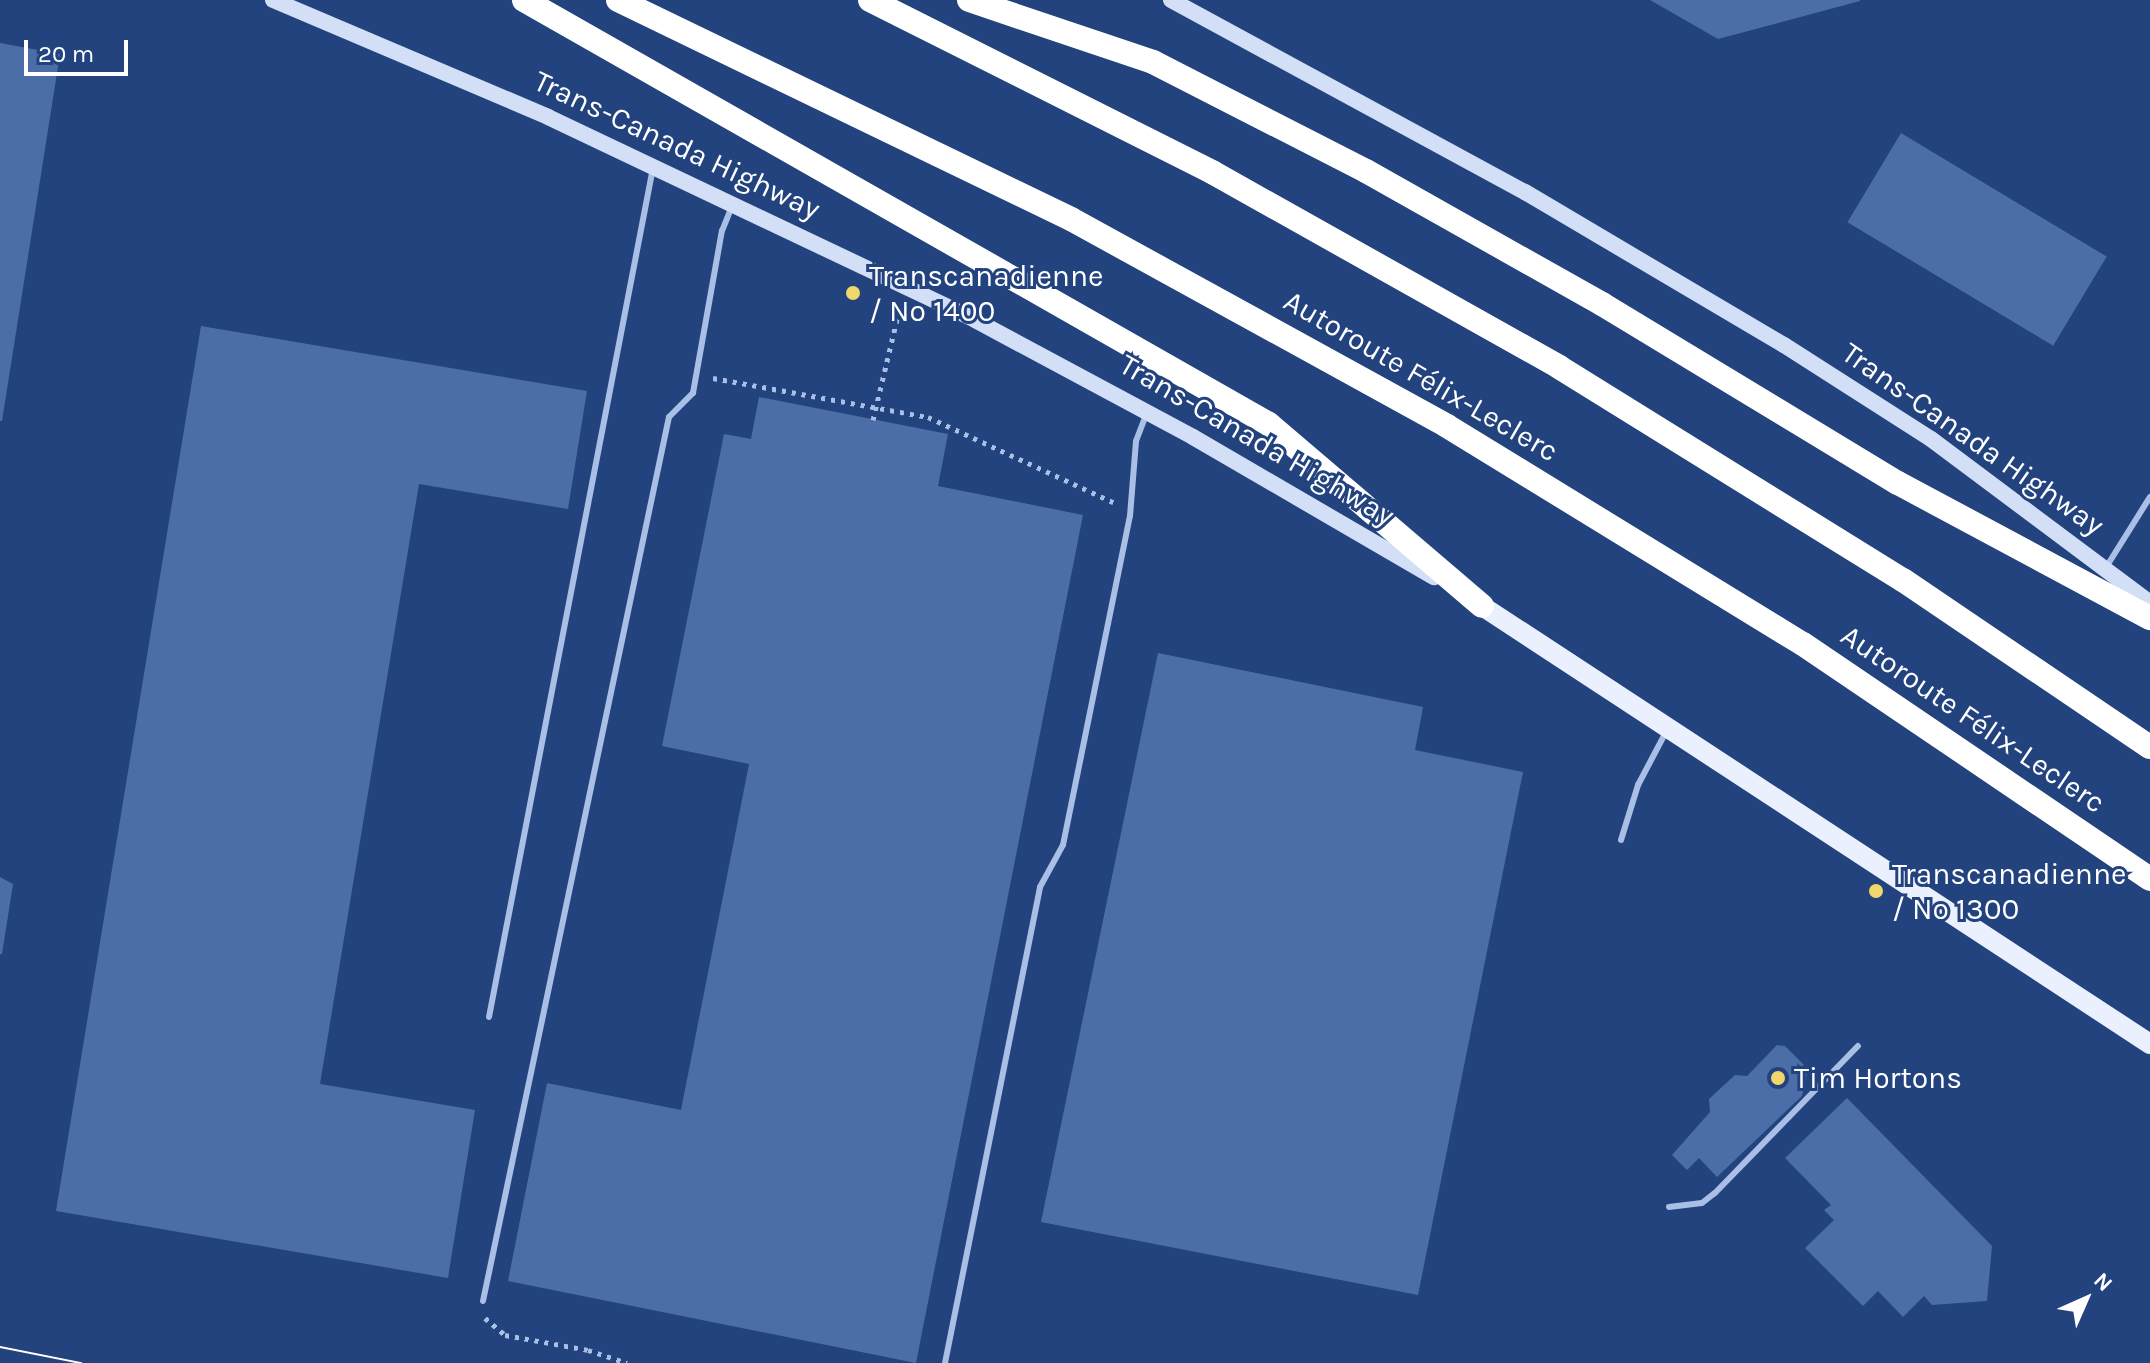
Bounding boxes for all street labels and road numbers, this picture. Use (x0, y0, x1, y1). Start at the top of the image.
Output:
street label: Trans-Canada Highway (528, 63, 826, 227)
street label: Autoroute Félix-Leclerc (1277, 283, 1565, 469)
street label: Trans-Canada Highway (1835, 335, 2111, 543)
street label: Trans-Canada Highway (1113, 346, 1401, 534)
street label: Autoroute Félix-Leclerc (1834, 617, 2112, 821)

